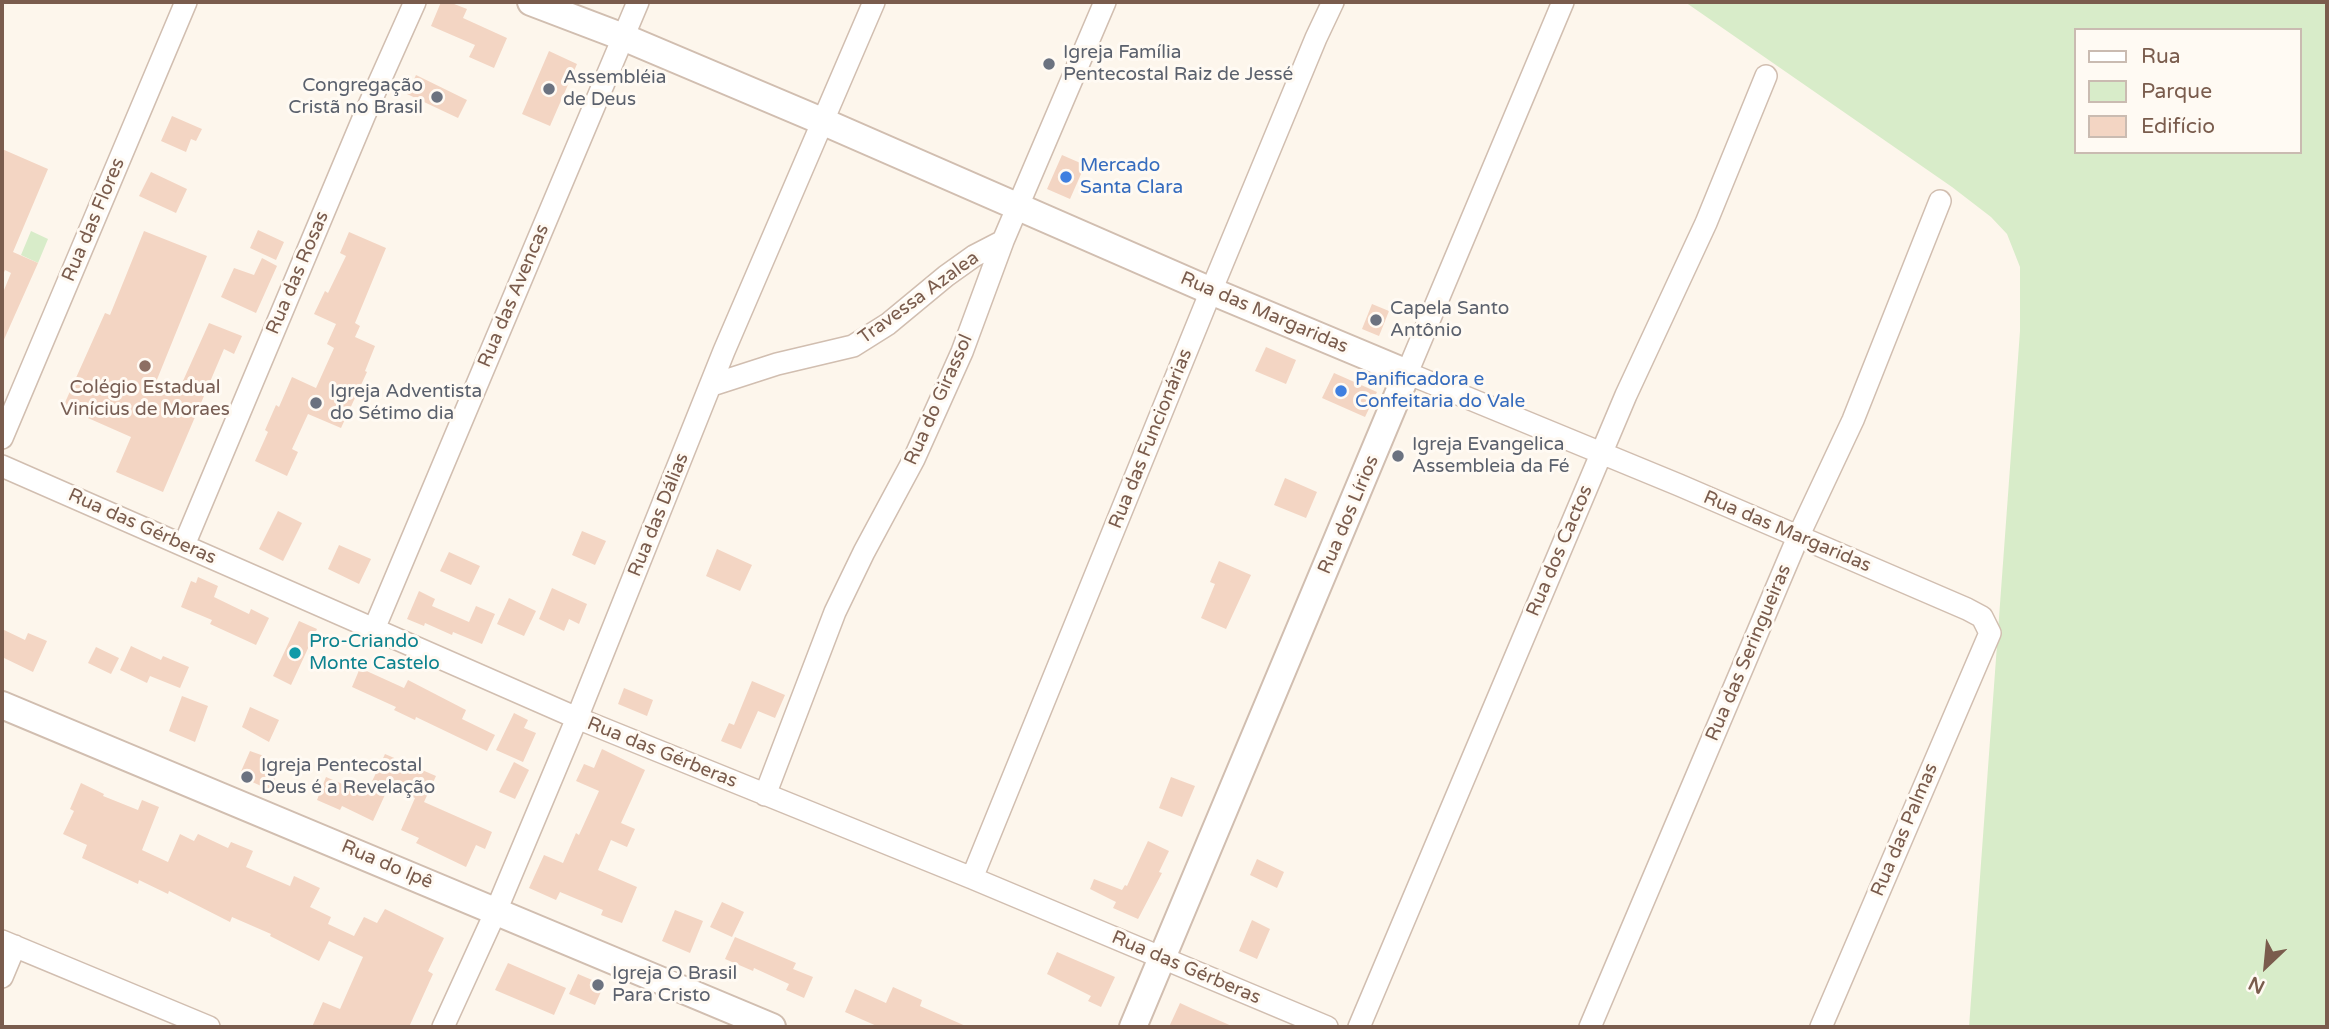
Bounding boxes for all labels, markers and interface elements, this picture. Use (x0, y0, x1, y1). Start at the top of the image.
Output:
legend (2074, 28, 2301, 154)
place label: Igreja Família Pentecostal Raiz de Jessé (1063, 42, 1293, 86)
text: Rua (2141, 44, 2181, 69)
marker: Igreja Família Pentecostal Raiz de Jessé (1041, 56, 1057, 72)
place label: Assembléia de Deus (563, 67, 666, 111)
place label: Congregação Cristã no Brasil (288, 75, 423, 119)
text: Parque (2141, 79, 2212, 104)
marker: Assembléia de Deus (541, 81, 557, 97)
marker: Congregação Cristã no Brasil (429, 89, 445, 105)
text: Edifício (2141, 114, 2215, 139)
street label: Rua das Flores (58, 155, 130, 285)
place label: Mercado Santa Clara (1080, 155, 1183, 199)
marker: Mercado Santa Clara (1058, 169, 1074, 185)
street label: Rua das Rosas (262, 208, 334, 338)
street label: Rua das Avencas (474, 221, 554, 371)
street label: Travessa Azalea (854, 247, 984, 349)
street label: Rua das Margaridas (1177, 267, 1351, 359)
place label: Capela Santo Antônio (1390, 298, 1509, 342)
marker: Capela Santo Antônio (1368, 312, 1384, 328)
street label: Rua do Girassol (900, 331, 978, 469)
street label: Rua das Funcionárias (1104, 346, 1198, 532)
marker: Colégio Estadual Vinícius de Moraes (137, 358, 153, 374)
place label: Panificadora e Confeitaria do Vale (1355, 369, 1525, 413)
place label: Colégio Estadual Vinícius de Moraes (60, 377, 230, 421)
place label: Igreja Adventista do Sétimo dia (330, 381, 482, 425)
marker: Panificadora e Confeitaria do Vale (1333, 383, 1349, 399)
marker: Igreja Adventista do Sétimo dia (308, 395, 324, 411)
place label: Igreja Evangelica Assembleia da Fé (1412, 434, 1570, 478)
marker: Igreja Evangelica Assembleia da Fé (1390, 448, 1406, 464)
street label: Rua das Dálias (624, 450, 694, 580)
street label: Rua dos Lírios (1314, 452, 1384, 578)
street label: Rua dos Cactos (1522, 482, 1598, 620)
street label: Rua das Gérberas (64, 484, 220, 570)
street label: Rua das Margaridas (1700, 486, 1874, 578)
street label: Rua das Seringueiras (1701, 561, 1797, 745)
place label: Pro-Criando Monte Castelo (309, 631, 440, 675)
marker: Pro-Criando Monte Castelo (287, 645, 303, 661)
street label: Rua das Gérberas (584, 713, 740, 793)
place label: Igreja Pentecostal Deus é a Revelação (261, 755, 435, 799)
street label: Rua das Palmas (1867, 760, 1943, 900)
marker: Igreja Pentecostal Deus é a Revelação (239, 769, 255, 785)
street label: Rua do Ipê (338, 836, 436, 894)
street label: Rua das Gérberas (1108, 926, 1264, 1010)
north arrow (2231, 931, 2301, 1001)
place label: Igreja O Brasil Para Cristo (612, 963, 737, 1007)
text: N (2245, 972, 2268, 998)
marker: Igreja O Brasil Para Cristo (590, 977, 606, 993)

